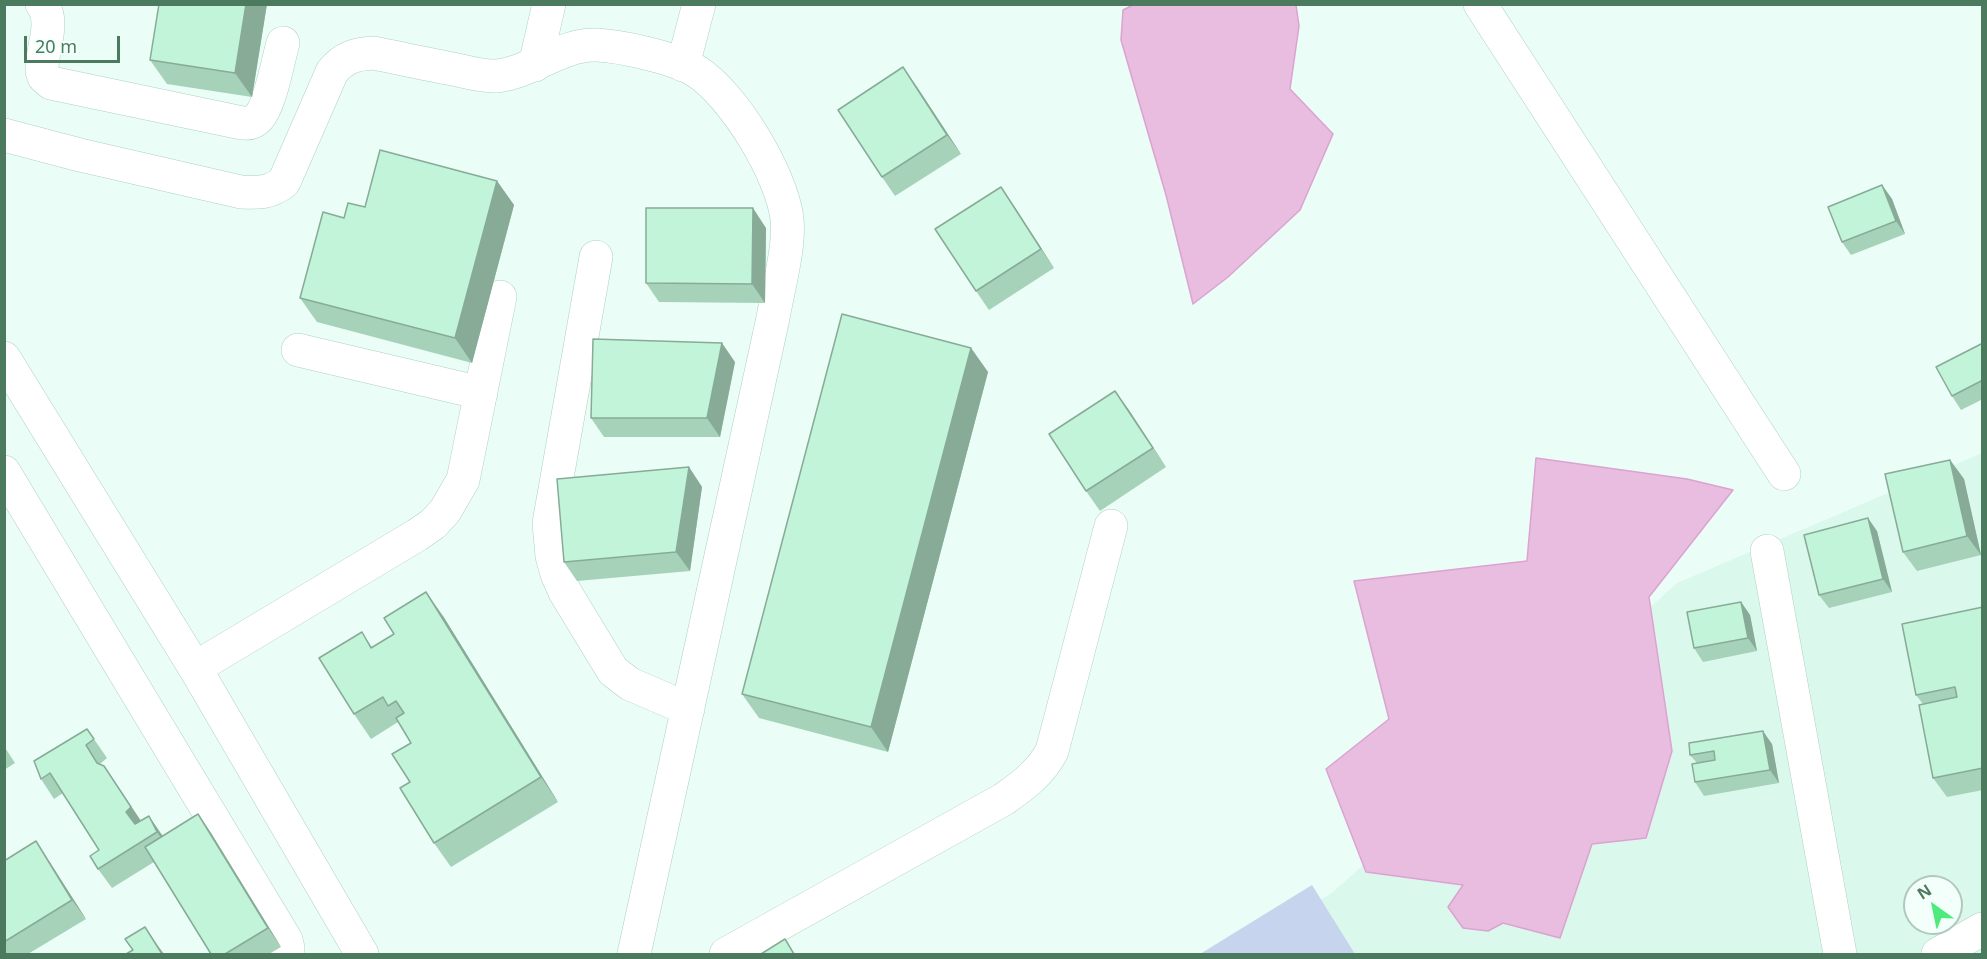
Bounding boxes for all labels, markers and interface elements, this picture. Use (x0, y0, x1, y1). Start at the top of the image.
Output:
scale bar (27, 24, 123, 62)
text: 20 m (35, 34, 77, 58)
north arrow (1903, 875, 1963, 935)
text: N (1913, 879, 1936, 904)

